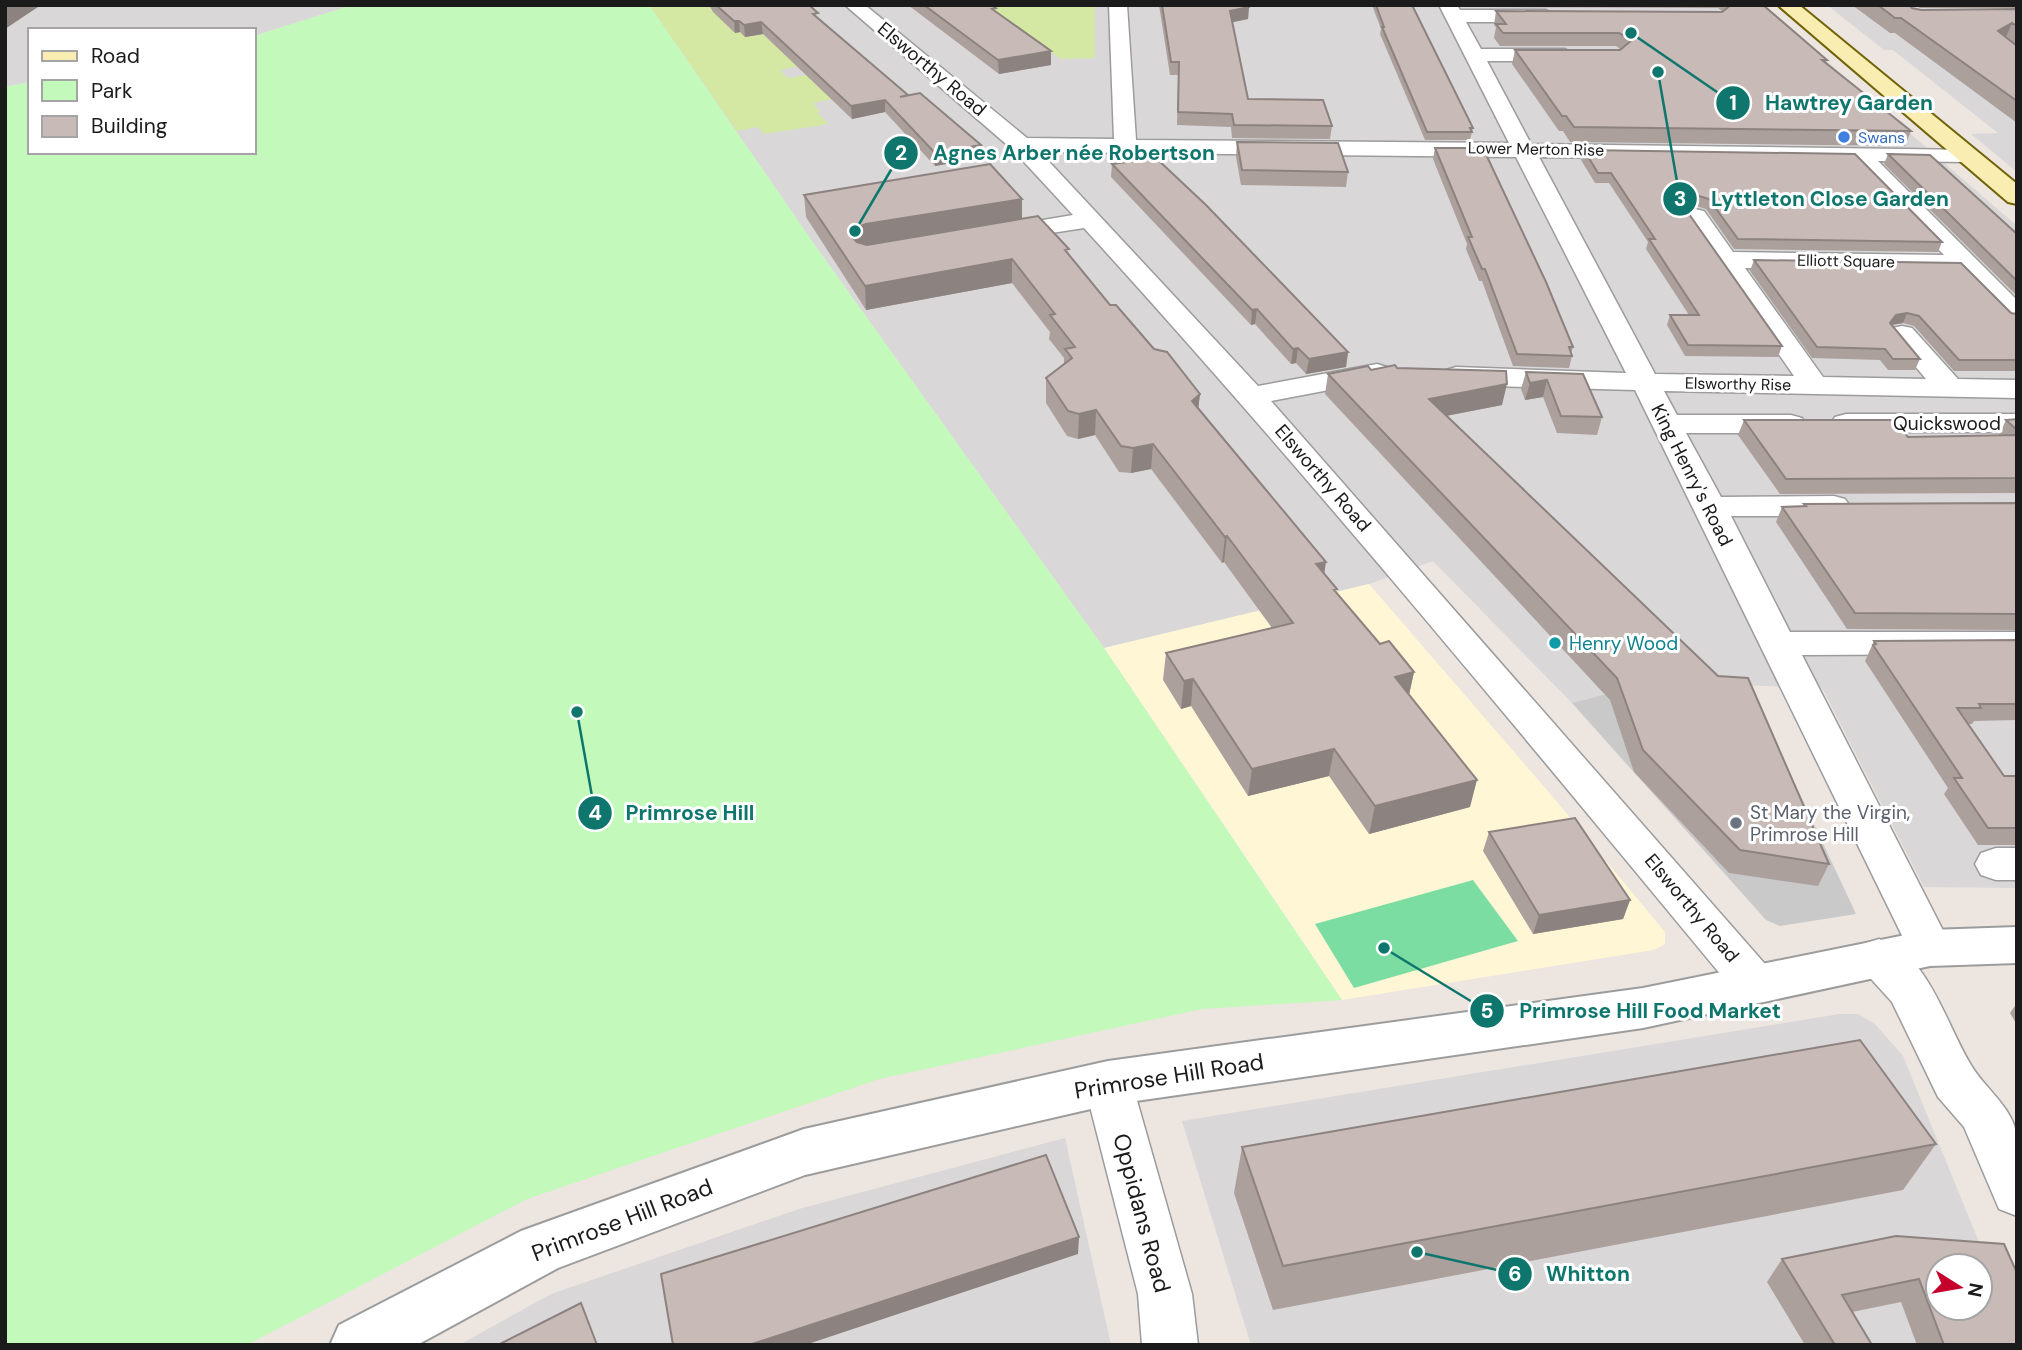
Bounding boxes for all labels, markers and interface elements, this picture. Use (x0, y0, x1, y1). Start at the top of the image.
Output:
street label: Elsworthy Road (872, 16, 992, 122)
legend (28, 28, 256, 154)
text: Road (91, 42, 140, 70)
text: Park (91, 77, 133, 105)
callout: Hawtrey Garden (1716, 82, 1947, 124)
text: 1 (1729, 89, 1737, 117)
text: Hawtrey Garden (1765, 89, 1933, 117)
text: Building (91, 112, 168, 140)
place label: Swans (1858, 127, 1905, 148)
marker: Swans (1836, 129, 1852, 145)
callout: Agnes Arber née Robertson (883, 132, 1229, 174)
street label: Lower Merton Rise (1468, 137, 1604, 161)
text: 2 (895, 139, 907, 167)
text: Agnes Arber née Robertson (933, 139, 1215, 167)
callout: Lyttleton Close Garden (1662, 178, 1963, 220)
text: 3 (1674, 185, 1686, 213)
text: Lyttleton Close Garden (1711, 185, 1949, 213)
street label: Elliott Square (1797, 250, 1895, 272)
street label: Elsworthy Rise (1685, 373, 1791, 395)
street label: King Henry's Road (1645, 400, 1739, 550)
street label: Quickswood (1893, 411, 2001, 436)
street label: Elsworthy Road (1269, 419, 1377, 537)
place label: Henry Wood (1569, 631, 1678, 656)
marker: Henry Wood (1547, 635, 1563, 651)
callout: Primrose Hill (577, 792, 769, 834)
text: 4 (588, 799, 602, 827)
text: Primrose Hill (626, 799, 754, 827)
place label: St Mary the Virgin, Primrose Hill (1750, 800, 1910, 847)
marker: St Mary the Virgin, Primrose Hill (1728, 815, 1744, 831)
street label: Elsworthy Road (1639, 848, 1745, 968)
callout: Primrose Hill Food Market (1470, 990, 1794, 1032)
text: 5 (1480, 997, 1494, 1025)
text: Primrose Hill Food Market (1519, 997, 1781, 1025)
street label: Primrose Hill Road (1072, 1046, 1266, 1106)
street label: Oppidans Road (1106, 1130, 1178, 1296)
street label: Primrose Hill Road (527, 1172, 717, 1268)
north arrow (1924, 1252, 1994, 1322)
callout: Whitton (1498, 1253, 1644, 1295)
text: 6 (1508, 1260, 1522, 1288)
text: Whitton (1546, 1260, 1630, 1288)
text: N (1962, 1281, 1989, 1299)

